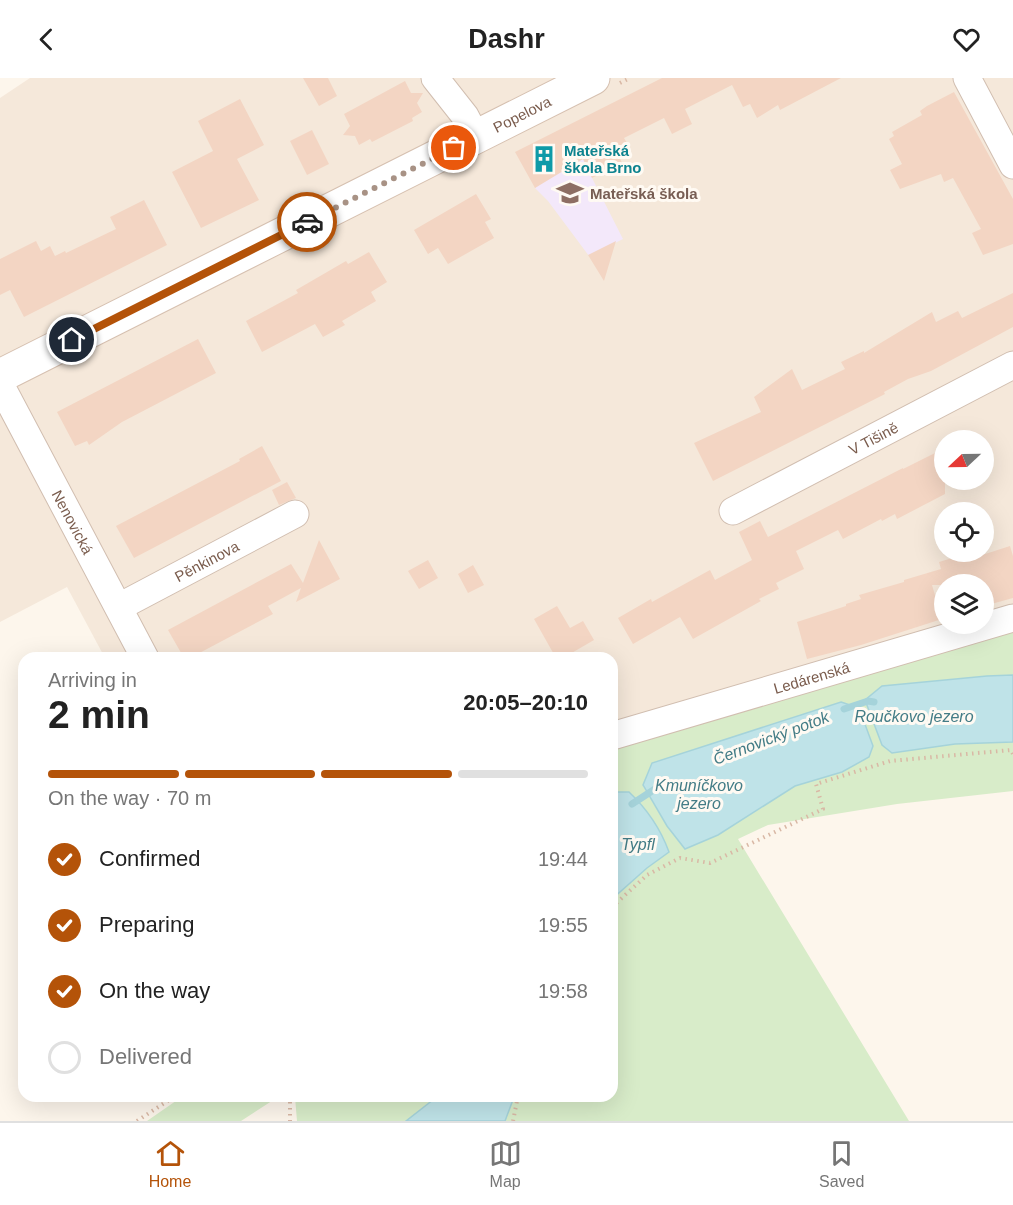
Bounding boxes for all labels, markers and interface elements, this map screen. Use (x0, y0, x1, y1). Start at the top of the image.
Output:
icon: back (30, 23, 63, 56)
icon: heart (950, 23, 983, 56)
text: Dashr (468, 24, 545, 54)
street label: Popelova (490, 92, 554, 135)
pin (428, 122, 479, 173)
icon: bag (437, 131, 470, 164)
place label: Mateřská škola Brno (564, 142, 642, 176)
building icon: Mateřská škola Brno (529, 144, 559, 174)
school or university icon: Mateřská škola (555, 178, 585, 208)
place label: Mateřská škola (590, 185, 698, 202)
courier (277, 192, 337, 252)
icon: car (291, 206, 324, 239)
pin (46, 314, 97, 365)
icon: home (55, 323, 88, 356)
street label: V Tišině (845, 418, 901, 458)
north arrow (934, 430, 994, 490)
map controls (934, 430, 994, 634)
street label: Nenovická (49, 487, 97, 557)
button: locate (934, 502, 994, 562)
street label: Pěnkinova (172, 537, 242, 585)
button: layers (934, 574, 994, 634)
street label: Ledárenská (772, 658, 852, 697)
text: Arriving in (48, 669, 137, 691)
text: 20:05–20:10 (463, 690, 588, 715)
text: 2 min (48, 693, 150, 736)
water label: Černovický potok (710, 707, 832, 768)
water label: Roučkovo jezero (854, 708, 974, 725)
water label: Kmuníčkovo jezero (655, 777, 743, 812)
text: On the way · 70 m (48, 787, 211, 809)
water label: Typfl (621, 836, 655, 853)
icon: check (48, 843, 81, 876)
text: Confirmed (99, 846, 200, 871)
text: 19:44 (538, 848, 588, 870)
icon: check (48, 909, 81, 942)
text: Preparing (99, 912, 194, 937)
text: 19:55 (538, 914, 588, 936)
icon: check (48, 975, 81, 1008)
text: On the way (99, 978, 210, 1003)
text: 19:58 (538, 980, 588, 1002)
text: Delivered (99, 1044, 192, 1069)
tab: Home (149, 1137, 191, 1191)
tab: Map (489, 1137, 522, 1191)
tab: Saved (819, 1137, 864, 1191)

